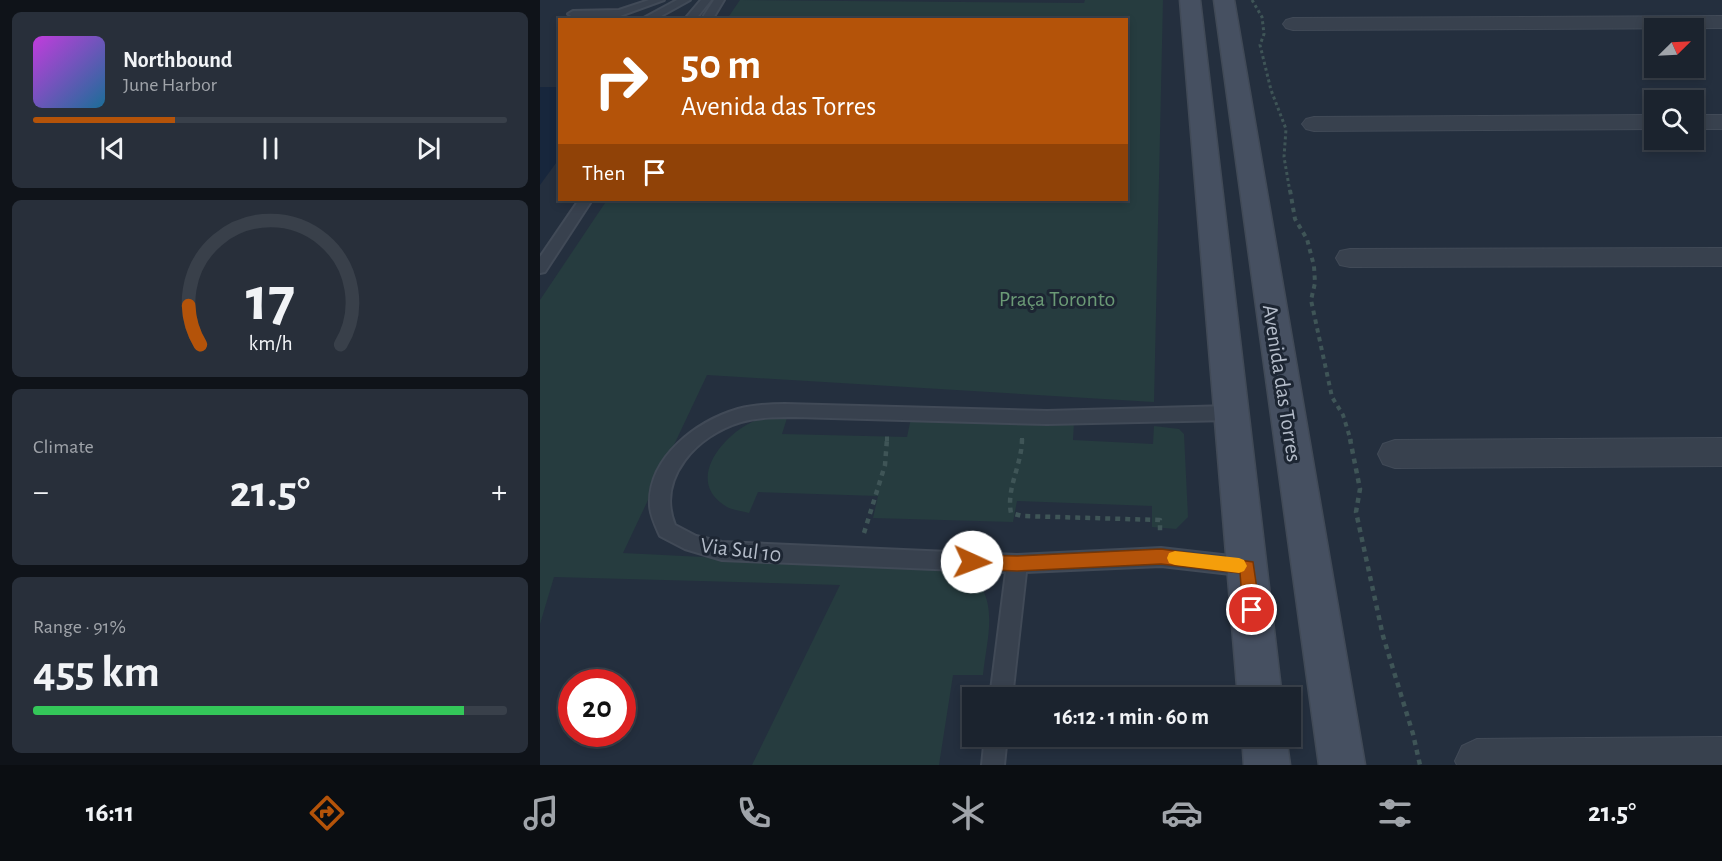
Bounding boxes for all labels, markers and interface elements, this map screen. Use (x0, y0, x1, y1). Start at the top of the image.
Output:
north arrow (1644, 18, 1704, 78)
map controls (1644, 18, 1704, 150)
icon: right (582, 42, 660, 120)
text: 50 m (681, 44, 761, 86)
text: Northbound (123, 49, 232, 71)
text: June Harbor (123, 75, 217, 95)
button: search (1644, 90, 1704, 150)
text: Avenida das Torres (681, 93, 876, 120)
icon: previous (96, 132, 129, 165)
icon: pause (254, 132, 287, 165)
icon: next (412, 132, 445, 165)
icon: arrive (638, 156, 671, 189)
text: Then (582, 162, 626, 184)
text: 17 (245, 270, 295, 332)
park label: Praça Toronto (999, 288, 1115, 310)
street label: Avenida das Torres (1259, 303, 1305, 463)
text: km/h (248, 334, 292, 355)
text: Climate (33, 437, 94, 457)
text: 21.5° (230, 470, 310, 515)
text: − (33, 476, 49, 509)
text: + (491, 476, 507, 509)
position arrow (940, 530, 1004, 594)
street label: Via Sul 10 (699, 534, 783, 566)
pin (1226, 584, 1277, 635)
icon: arrive (1235, 593, 1268, 626)
text: Range · 91% (33, 617, 126, 637)
text: 455 km (33, 650, 160, 695)
speed limit sign: 20 (558, 669, 636, 747)
text: 16:12 · 1 min · 60 m (1054, 706, 1209, 728)
icon: directions (306, 792, 348, 834)
icon: music (520, 792, 562, 834)
icon: phone (733, 792, 775, 834)
icon: climate (947, 792, 989, 834)
icon: car (1161, 792, 1203, 834)
icon: filters (1374, 792, 1416, 834)
text: 16:11 (86, 799, 134, 826)
text: 21.5° (1588, 799, 1636, 826)

